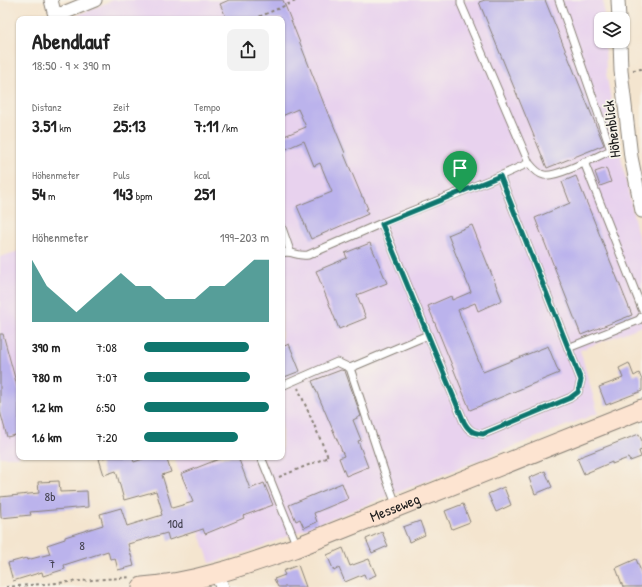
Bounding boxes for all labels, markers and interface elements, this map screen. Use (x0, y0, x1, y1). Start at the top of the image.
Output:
map controls (594, 12, 630, 48)
button: layers (594, 12, 630, 48)
text: Abendlauf (32, 26, 110, 56)
button: share (227, 29, 269, 71)
text: 18:50 · 9 × 390 m (32, 56, 111, 74)
street label: Höhenblick (598, 99, 625, 159)
text: Distanz (32, 100, 62, 114)
text: Zeit (113, 100, 129, 114)
text: Tempo (194, 100, 220, 114)
text: 3.51 (32, 114, 57, 137)
text: 25:13 (113, 114, 146, 137)
text: 7:11 (194, 114, 219, 137)
text: km (57, 121, 71, 135)
text: /km (219, 121, 238, 135)
pin (443, 151, 477, 192)
icon: arrive (449, 157, 471, 179)
text: Höhenmeter (32, 168, 80, 182)
text: Puls (113, 168, 130, 182)
text: kcal (194, 168, 210, 182)
text: 54 (32, 182, 46, 205)
text: 143 (113, 182, 133, 205)
text: 251 (194, 182, 215, 205)
text: m (46, 189, 56, 203)
text: bpm (133, 189, 152, 203)
text: Höhenmeter (32, 228, 89, 246)
text: 199–203 m (220, 228, 269, 246)
text: 390 m (32, 338, 60, 356)
text: 7:08 (96, 338, 117, 356)
text: 780 m (32, 368, 62, 386)
text: 7:07 (96, 368, 118, 386)
text: 1.2 km (32, 398, 63, 416)
text: 6:50 (96, 398, 116, 416)
text: 1.6 km (32, 428, 62, 446)
text: 7:20 (96, 428, 117, 446)
house number: 8b (45, 487, 56, 505)
street label: Messeweg (367, 488, 423, 527)
house number: 10d (167, 514, 183, 532)
house number: 8 (79, 536, 85, 554)
house number: 7 (49, 554, 55, 572)

